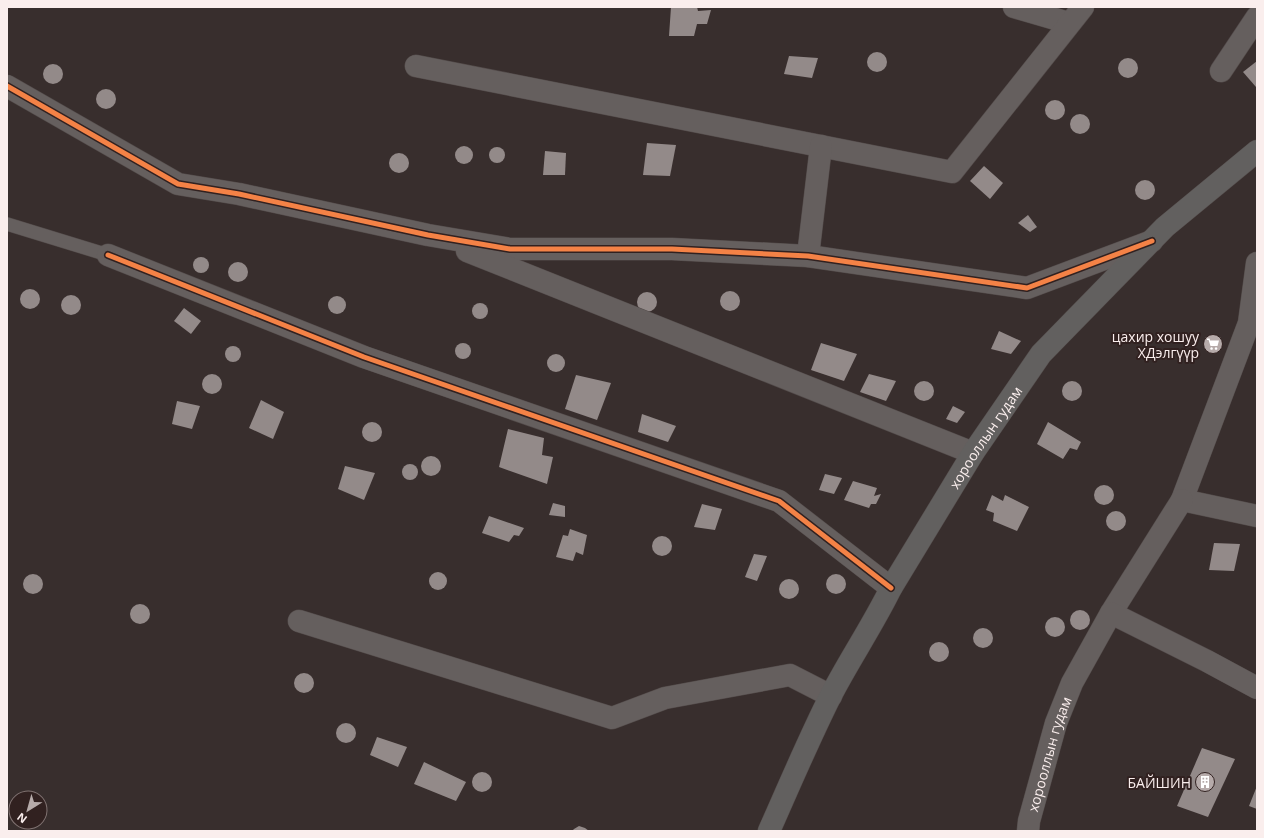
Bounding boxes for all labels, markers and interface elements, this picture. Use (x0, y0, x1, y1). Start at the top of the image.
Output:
place label: цахир хошуу ХДэлгүүр (1112, 327, 1200, 362)
supermarket icon: цахир хошуу ХДэлгүүр (1202, 333, 1224, 355)
street label: хорооллын гудам (944, 382, 1026, 492)
street label: хорооллын гудам (1023, 693, 1075, 814)
building icon: БАЙШИН (1194, 771, 1216, 793)
place label: БАЙШИН (1128, 773, 1191, 792)
north arrow (8, 790, 48, 830)
text: N (14, 810, 30, 827)

